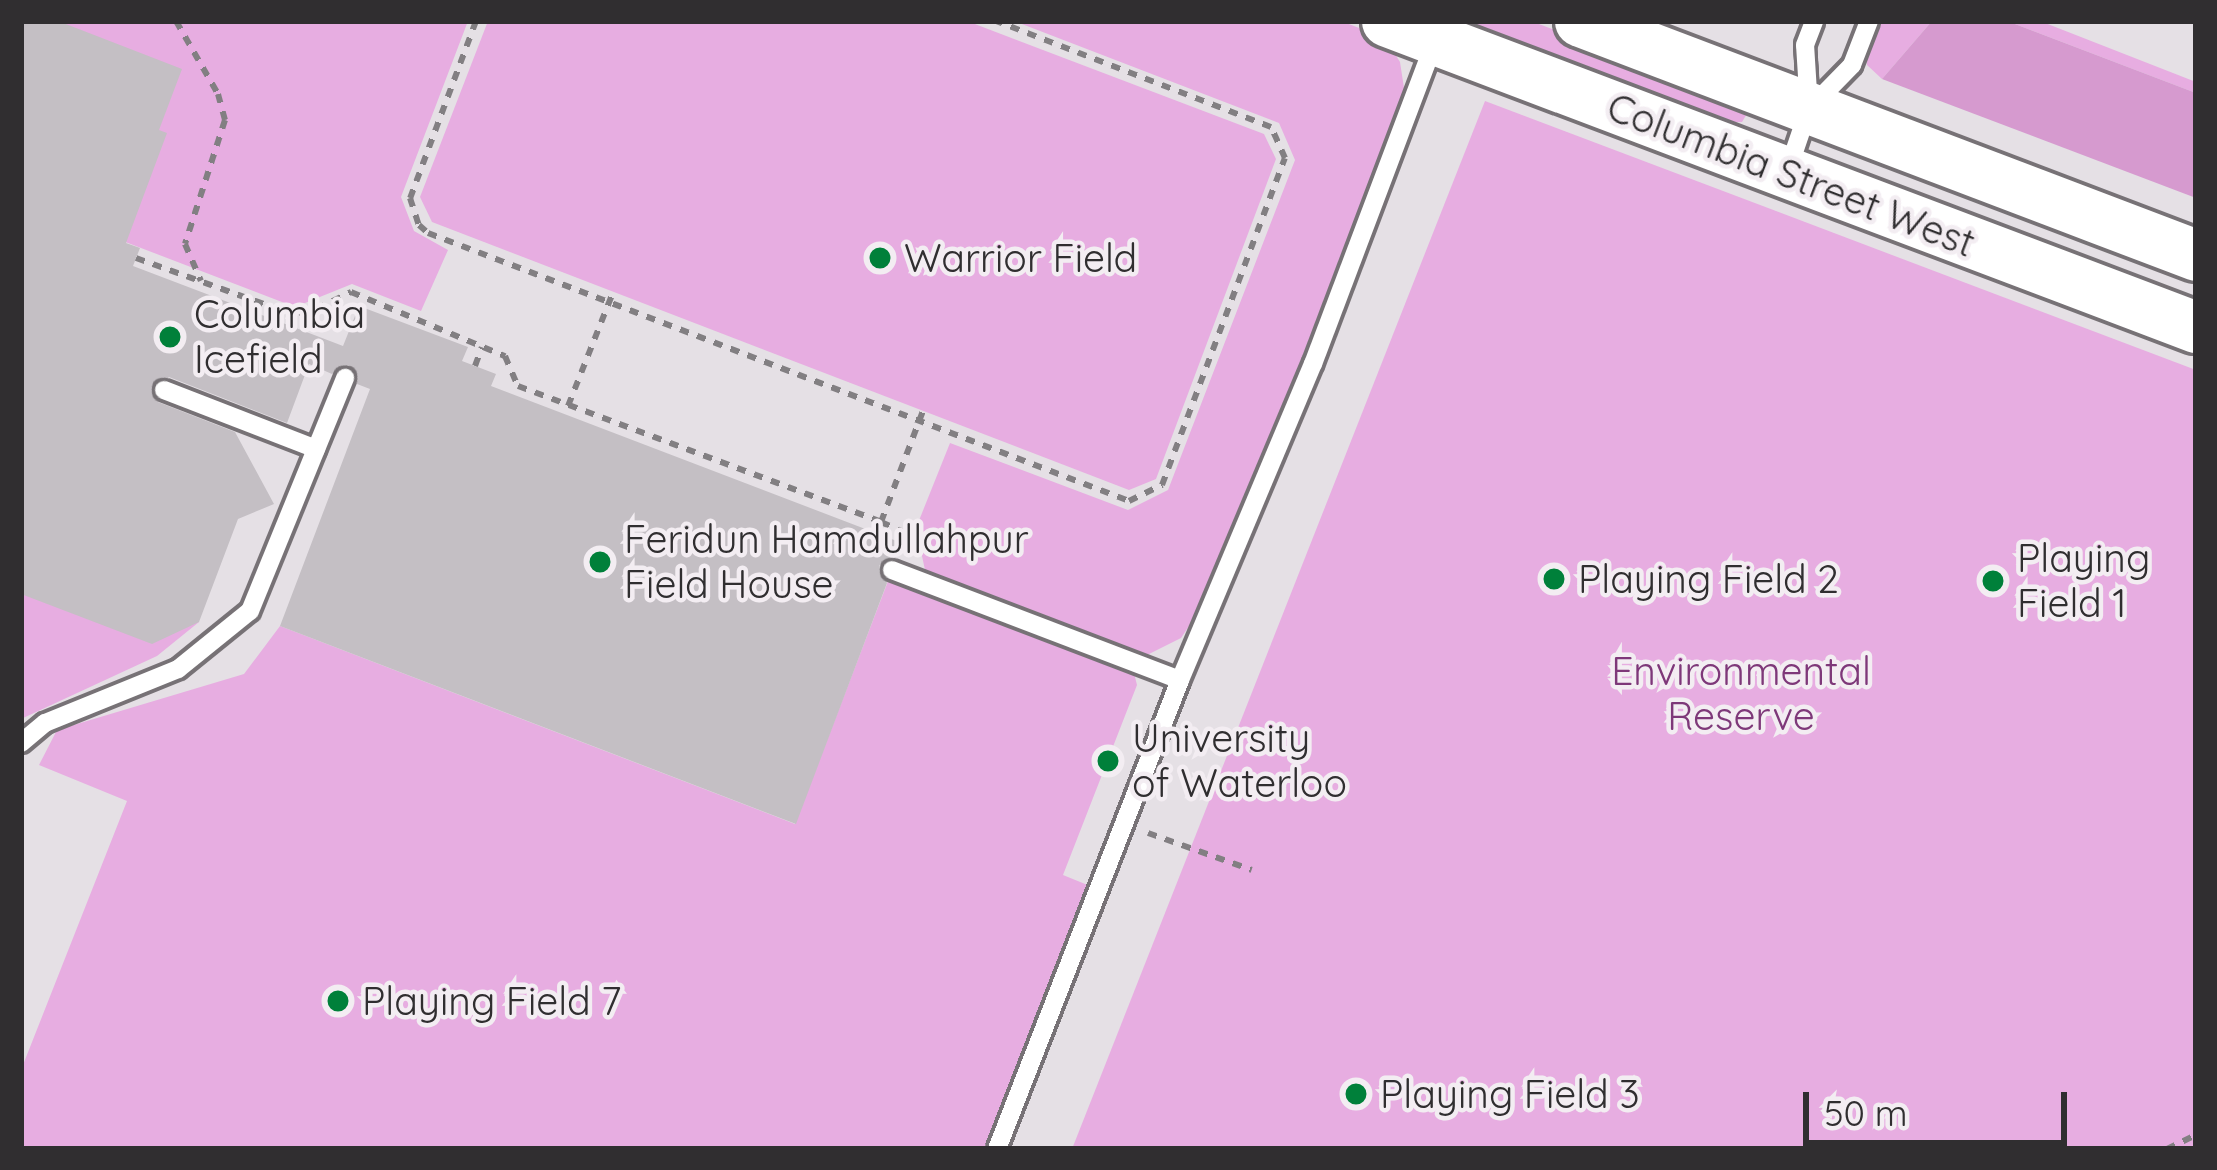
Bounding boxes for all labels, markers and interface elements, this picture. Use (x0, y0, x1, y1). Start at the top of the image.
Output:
street label: Columbia Street West (1601, 83, 1981, 267)
place label: Warrior Field (904, 235, 1137, 281)
marker: Warrior Field (867, 245, 893, 271)
place label: Columbia Icefield (194, 292, 365, 383)
marker: Columbia Icefield (157, 324, 183, 350)
place label: Feridun Hamdullahpur Field House (624, 517, 1029, 608)
place label: Playing Field 1 (2017, 536, 2150, 627)
marker: Feridun Hamdullahpur Field House (587, 549, 613, 575)
place label: Playing Field 2 (1578, 556, 1839, 602)
marker: Playing Field 2 (1541, 566, 1567, 592)
marker: Playing Field 1 (1980, 568, 2006, 594)
park label: Environmental Reserve (1611, 649, 1871, 740)
place label: University of Waterloo (1132, 716, 1347, 807)
marker: University of Waterloo (1095, 748, 1121, 774)
place label: Playing Field 7 (362, 978, 621, 1024)
marker: Playing Field 7 (325, 988, 351, 1014)
scale bar (1809, 1068, 2073, 1142)
place label: Playing Field 3 (1380, 1071, 1640, 1117)
marker: Playing Field 3 (1343, 1081, 1369, 1107)
text: 50 m (1824, 1090, 1908, 1135)

